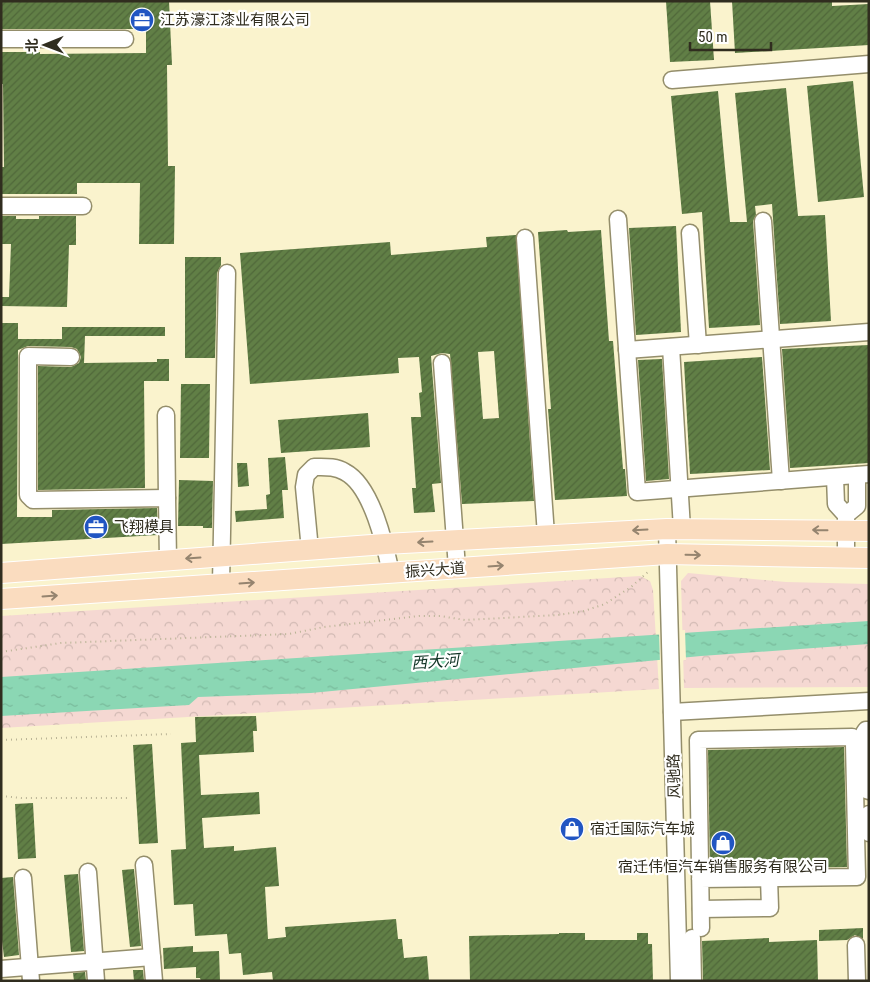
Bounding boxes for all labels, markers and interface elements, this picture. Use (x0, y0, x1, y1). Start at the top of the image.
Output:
office icon: 江苏濠江漆业有限公司 (129, 7, 155, 33)
place label: 江苏濠江漆业有限公司 (160, 11, 310, 29)
north arrow (20, 20, 70, 70)
scale bar (690, 20, 771, 52)
text: 50 m (698, 28, 728, 46)
text: 北 (24, 38, 40, 52)
office icon: 飞翔模具 (83, 514, 109, 540)
place label: 飞翔模具 (114, 518, 174, 536)
one-way arrow (632, 525, 648, 535)
one-way arrow (812, 525, 828, 535)
one-way arrow (418, 537, 434, 546)
one-way arrow (685, 550, 701, 560)
one-way arrow (186, 554, 202, 563)
street label: 振兴大道 (404, 559, 466, 581)
one-way arrow (488, 561, 504, 570)
one-way arrow (239, 578, 255, 587)
one-way arrow (42, 591, 58, 600)
water label: 西大河 (410, 650, 463, 673)
street label: 风驰路 (665, 753, 683, 799)
shop icon: 宿迁国际汽车城 (559, 816, 585, 842)
place label: 宿迁国际汽车城 (590, 820, 695, 838)
shop icon: 宿迁伟恒汽车销售服务有限公司 (710, 830, 736, 856)
place label: 宿迁伟恒汽车销售服务有限公司 (618, 858, 828, 876)

